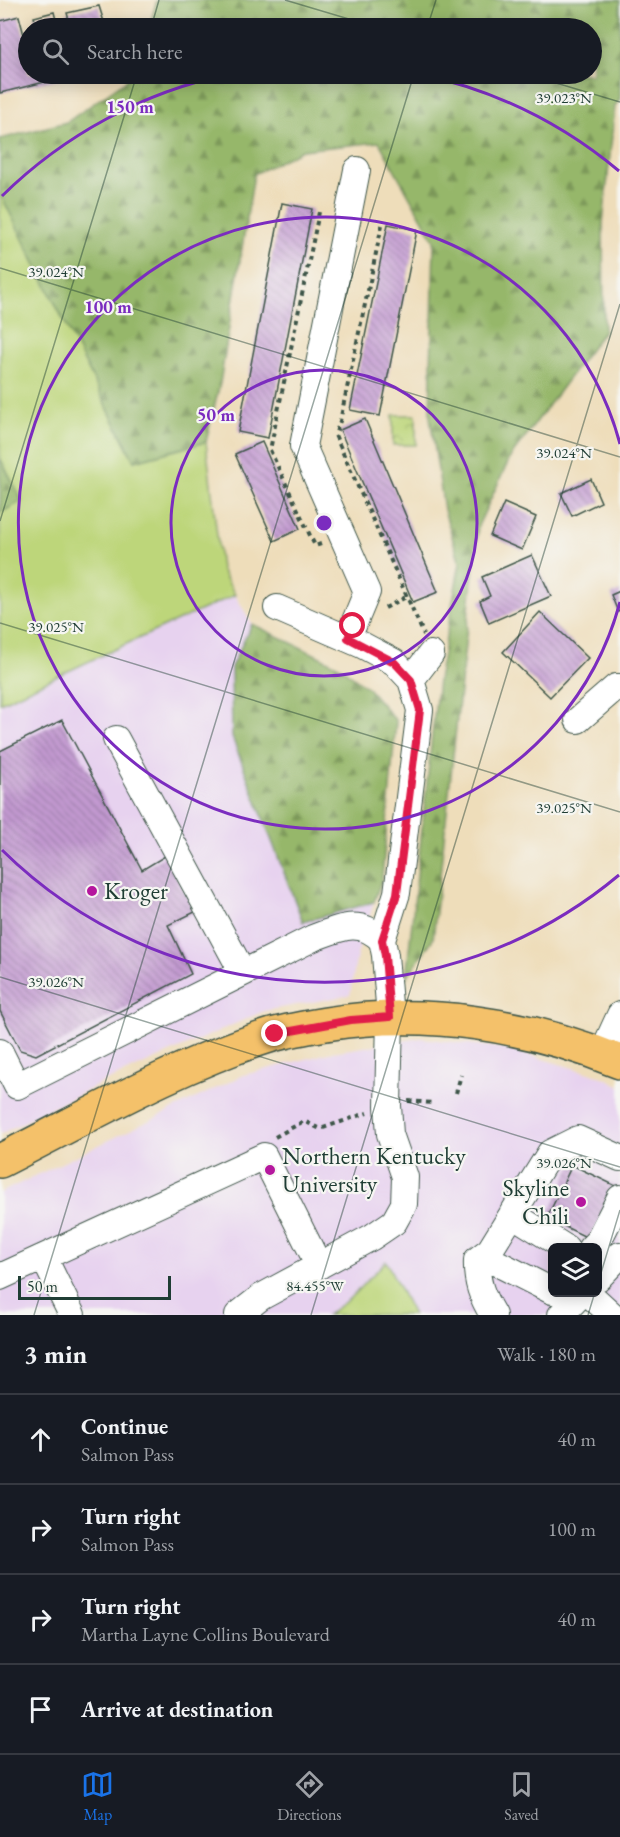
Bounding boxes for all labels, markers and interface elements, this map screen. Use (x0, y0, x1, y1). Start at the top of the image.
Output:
search box (18, 18, 602, 84)
icon: search (39, 35, 72, 68)
text: Search here (87, 37, 182, 66)
text: 39.023°N (536, 88, 592, 107)
text: 150 m (106, 95, 154, 118)
text: 39.024°N (28, 262, 84, 281)
text: 100 m (84, 295, 132, 318)
text: 50 m (197, 403, 235, 426)
text: 39.024°N (536, 443, 592, 462)
centre of rings (314, 513, 334, 533)
route start (339, 612, 365, 638)
text: 39.025°N (28, 617, 84, 636)
text: 39.025°N (536, 798, 592, 817)
place label: Kroger (104, 875, 168, 906)
marker: Kroger (85, 884, 99, 898)
text: 39.026°N (28, 972, 84, 991)
route end (261, 1020, 287, 1046)
place label: Northern Kentucky University (282, 1140, 466, 1199)
text: 39.026°N (536, 1153, 592, 1172)
marker: Northern Kentucky University (263, 1163, 277, 1177)
place label: Skyline Chili (502, 1172, 569, 1231)
marker: Skyline Chili (574, 1195, 588, 1209)
map controls (548, 1243, 602, 1297)
button: layers (548, 1243, 602, 1297)
scale bar (18, 1273, 171, 1300)
text: 50 m (27, 1276, 58, 1297)
text: 84.455°W (286, 1276, 344, 1295)
text: 3 min (24, 1337, 87, 1371)
text: Walk · 180 m (497, 1341, 596, 1367)
text: Continue (81, 1412, 168, 1441)
icon: ahead (24, 1423, 57, 1456)
text: 40 m (557, 1426, 596, 1452)
text: Salmon Pass (81, 1441, 174, 1467)
text: Turn right (81, 1502, 180, 1531)
icon: right (24, 1513, 57, 1546)
text: 100 m (548, 1516, 596, 1542)
text: Salmon Pass (81, 1531, 174, 1557)
text: Turn right (81, 1592, 180, 1621)
icon: right (24, 1603, 57, 1636)
text: 40 m (557, 1606, 596, 1632)
text: Martha Layne Collins Boulevard (81, 1621, 330, 1647)
icon: arrive (24, 1693, 57, 1726)
text: Arrive at destination (81, 1695, 273, 1724)
tab: Map (81, 1768, 114, 1825)
tab: Directions (277, 1768, 342, 1825)
tab: Saved (504, 1768, 539, 1825)

